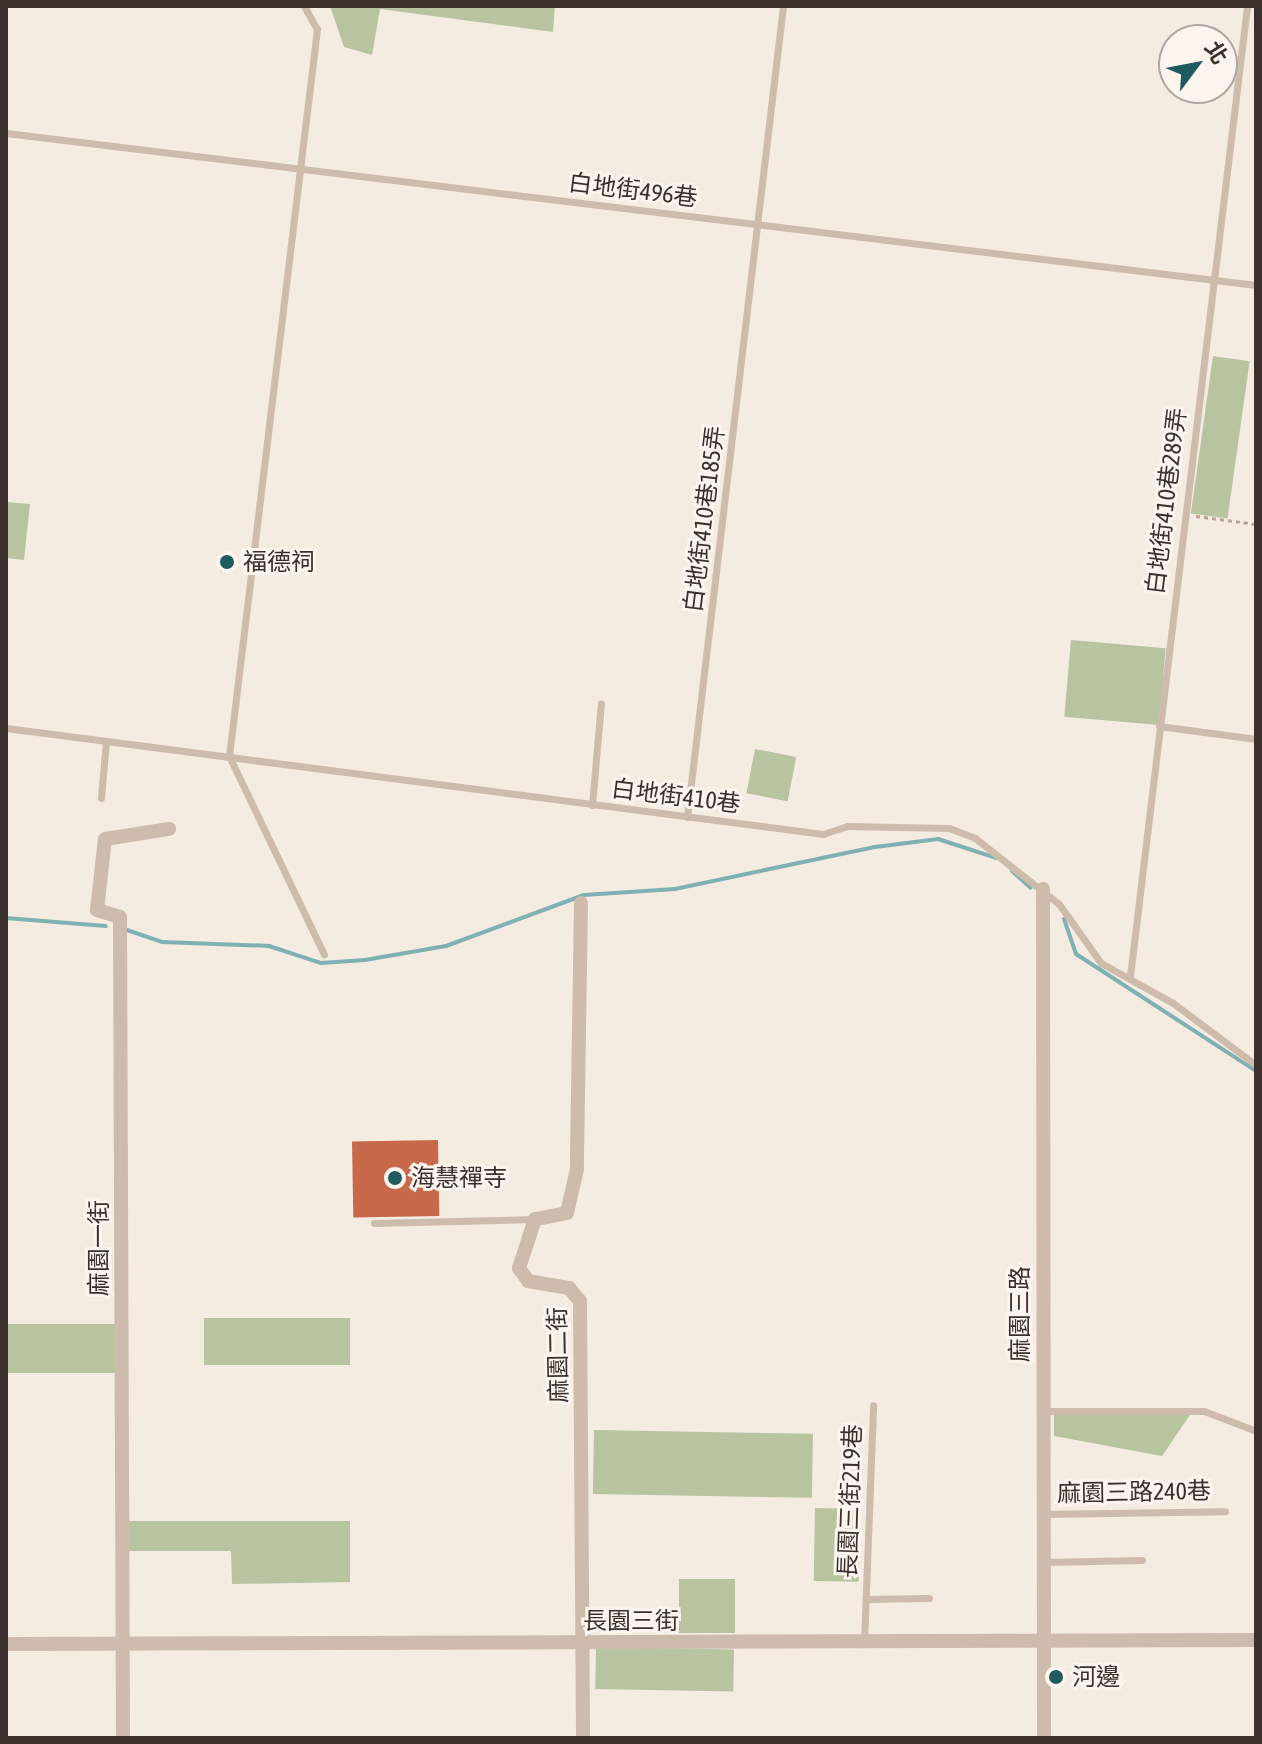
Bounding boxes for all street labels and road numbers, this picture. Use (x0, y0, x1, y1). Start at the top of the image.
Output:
street label: 白地街496巷 (567, 168, 699, 212)
street label: 白地街410巷289弄 (1140, 406, 1192, 596)
street label: 白地街410巷185弄 (678, 424, 730, 614)
street label: 白地街410巷 (610, 774, 742, 818)
street label: 麻園一街 (85, 1200, 113, 1296)
street label: 麻園三路 (1006, 1266, 1034, 1362)
street label: 麻園二街 (543, 1307, 573, 1403)
street label: 長園三街219巷 (833, 1424, 867, 1578)
street label: 麻園三路240巷 (1057, 1476, 1211, 1508)
street label: 長園三街 (583, 1607, 679, 1635)

